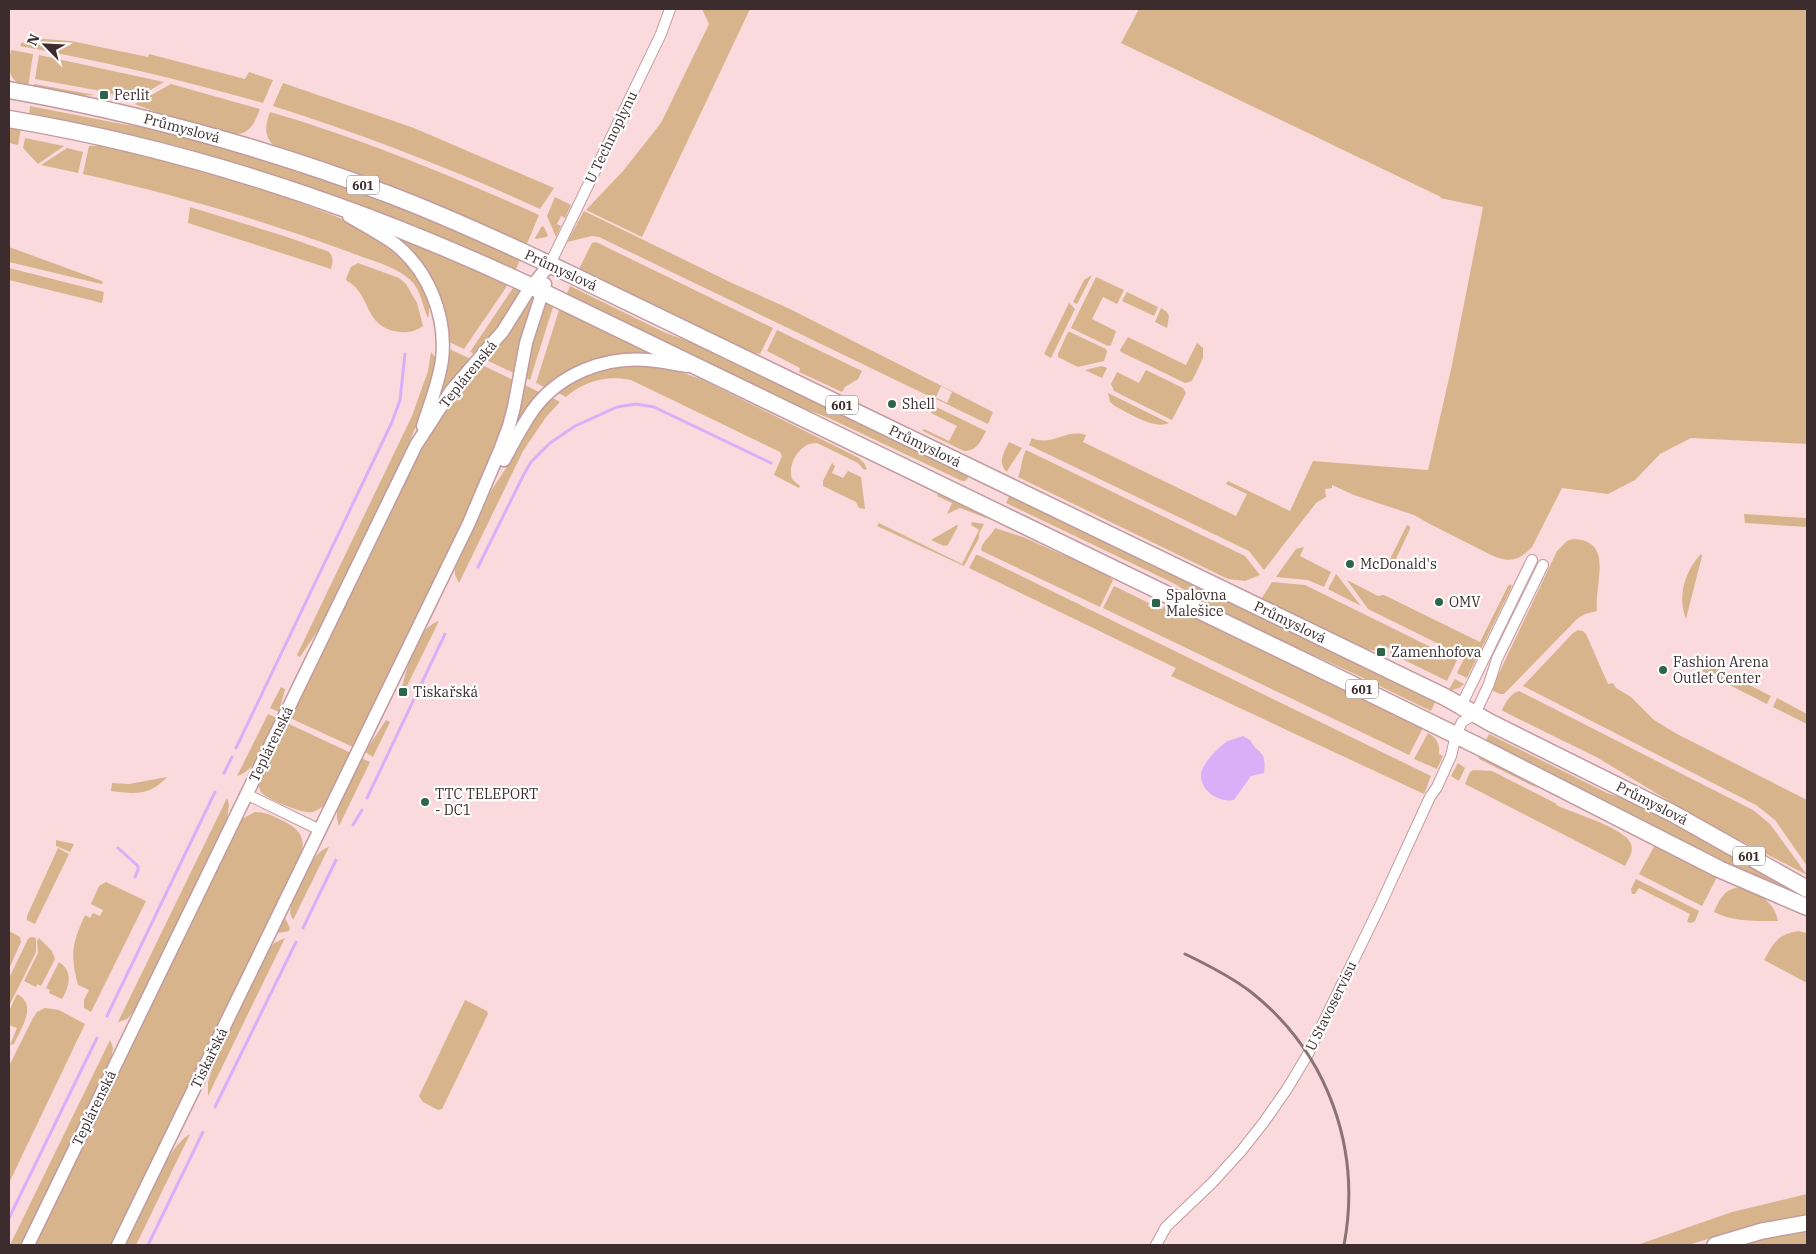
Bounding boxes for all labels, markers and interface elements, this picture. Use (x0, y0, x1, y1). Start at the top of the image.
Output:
north arrow (20, 20, 70, 70)
text: N (23, 31, 44, 48)
place label: Perlit (114, 86, 150, 104)
street label: U Technoplynu (581, 88, 641, 186)
marker: Perlit (98, 89, 110, 101)
street label: Průmyslová (142, 109, 222, 147)
road number: 601 (347, 176, 379, 194)
street label: Průmyslová (522, 245, 600, 295)
street label: Teplárenská (435, 336, 501, 411)
place label: Shell (902, 395, 935, 413)
road number: 601 (826, 396, 858, 414)
marker: Shell (886, 398, 898, 410)
street label: Průmyslová (886, 421, 964, 471)
place label: McDonald's (1360, 555, 1437, 573)
marker: McDonald's (1344, 558, 1356, 570)
place label: Spalovna Malešice (1166, 586, 1227, 620)
place label: OMV (1449, 593, 1481, 611)
marker: OMV (1433, 596, 1445, 608)
marker: Spalovna Malešice (1150, 597, 1162, 609)
street label: Průmyslová (1251, 597, 1329, 647)
place label: Zamenhofova (1391, 643, 1482, 661)
marker: Zamenhofova (1375, 646, 1387, 658)
place label: Fashion Arena Outlet Center (1673, 653, 1769, 687)
marker: Fashion Arena Outlet Center (1657, 664, 1669, 676)
road number: 601 (1346, 680, 1378, 699)
place label: Tiskařská (413, 683, 478, 701)
marker: Tiskařská (397, 686, 409, 698)
street label: Teplárenská (245, 703, 297, 785)
street label: Průmyslová (1613, 777, 1691, 829)
place label: TTC TELEPORT - DC1 (435, 785, 538, 819)
marker: TTC TELEPORT - DC1 (419, 796, 431, 808)
road number: 601 (1733, 846, 1765, 866)
street label: U Stavoservisu (1301, 958, 1361, 1054)
street label: Tiskařská (187, 1025, 232, 1091)
street label: Teplárenská (68, 1067, 120, 1149)

